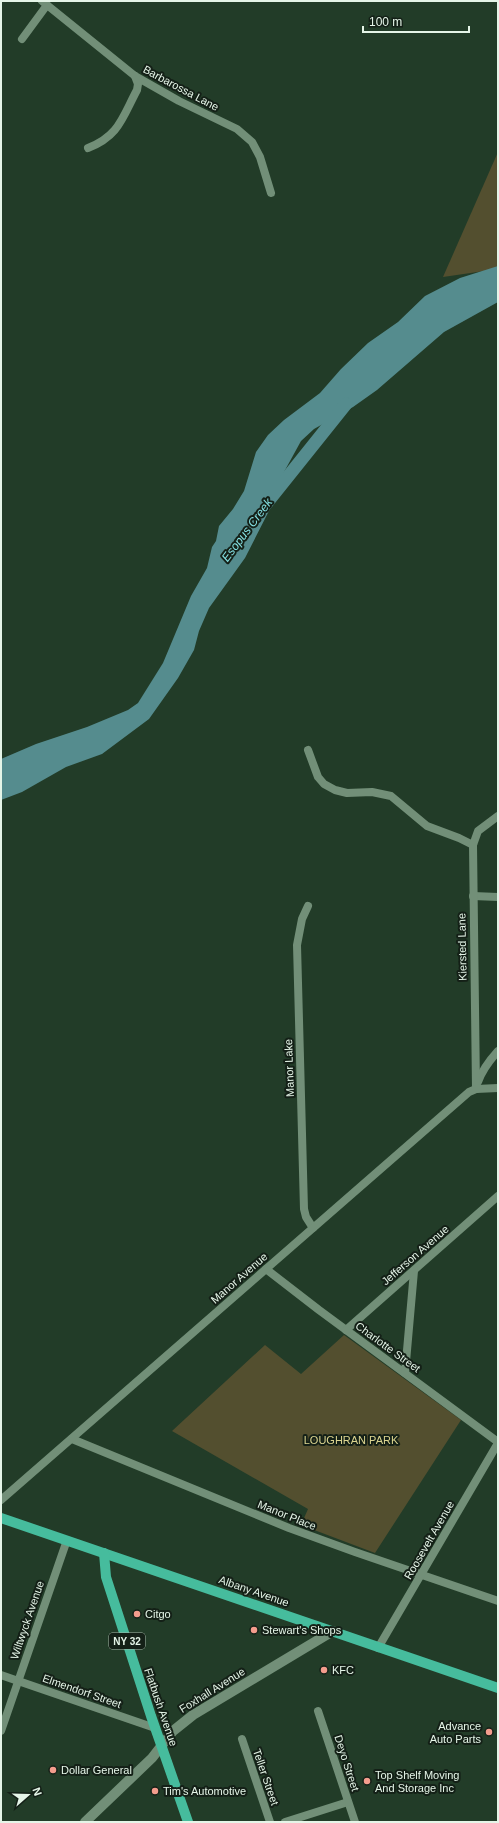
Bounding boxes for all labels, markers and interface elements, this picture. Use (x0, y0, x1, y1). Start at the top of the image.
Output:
scale bar (363, 8, 469, 34)
text: 100 m (369, 15, 402, 29)
street label: Barbarossa Lane (141, 63, 221, 113)
water label: Esopus Creek (219, 495, 276, 564)
street label: Kiersted Lane (455, 913, 469, 981)
street label: Manor Lake (282, 1039, 296, 1097)
street label: Jefferson Avenue (379, 1223, 451, 1287)
street label: Manor Avenue (208, 1250, 270, 1306)
street label: Charlotte Street (353, 1320, 423, 1374)
park label: LOUGHRAN PARK (304, 1434, 399, 1446)
street label: Manor Place (256, 1498, 318, 1532)
street label: Roosevelt Avenue (402, 1499, 456, 1581)
street label: Albany Avenue (217, 1573, 291, 1609)
street label: Wiltwyck Avenue (8, 1579, 46, 1661)
place label: Citgo (145, 1608, 171, 1620)
marker: Citgo (132, 1609, 142, 1619)
place label: Stewart's Shops (262, 1624, 342, 1636)
marker: Stewart's Shops (249, 1625, 259, 1635)
road number: NY 32 (109, 1633, 145, 1649)
place label: KFC (332, 1664, 354, 1676)
street label: Foxhall Avenue (177, 1665, 247, 1715)
marker: KFC (319, 1665, 329, 1675)
street label: Flatbush Avenue (142, 1666, 180, 1748)
street label: Elmendorf Street (41, 1672, 123, 1710)
place label: Advance Auto Parts (430, 1720, 481, 1745)
marker: Advance Auto Parts (484, 1727, 494, 1737)
street label: Deyo Street (332, 1734, 362, 1792)
street label: Teller Street (251, 1747, 281, 1807)
place label: Dollar General (61, 1764, 132, 1776)
marker: Dollar General (48, 1765, 58, 1775)
place label: Top Shelf Moving And Storage Inc (375, 1769, 459, 1794)
north arrow (8, 1775, 48, 1815)
marker: Top Shelf Moving And Storage Inc (362, 1776, 372, 1786)
place label: Tim's Automotive (163, 1785, 246, 1797)
text: N (30, 1786, 44, 1797)
marker: Tim's Automotive (150, 1786, 160, 1796)

